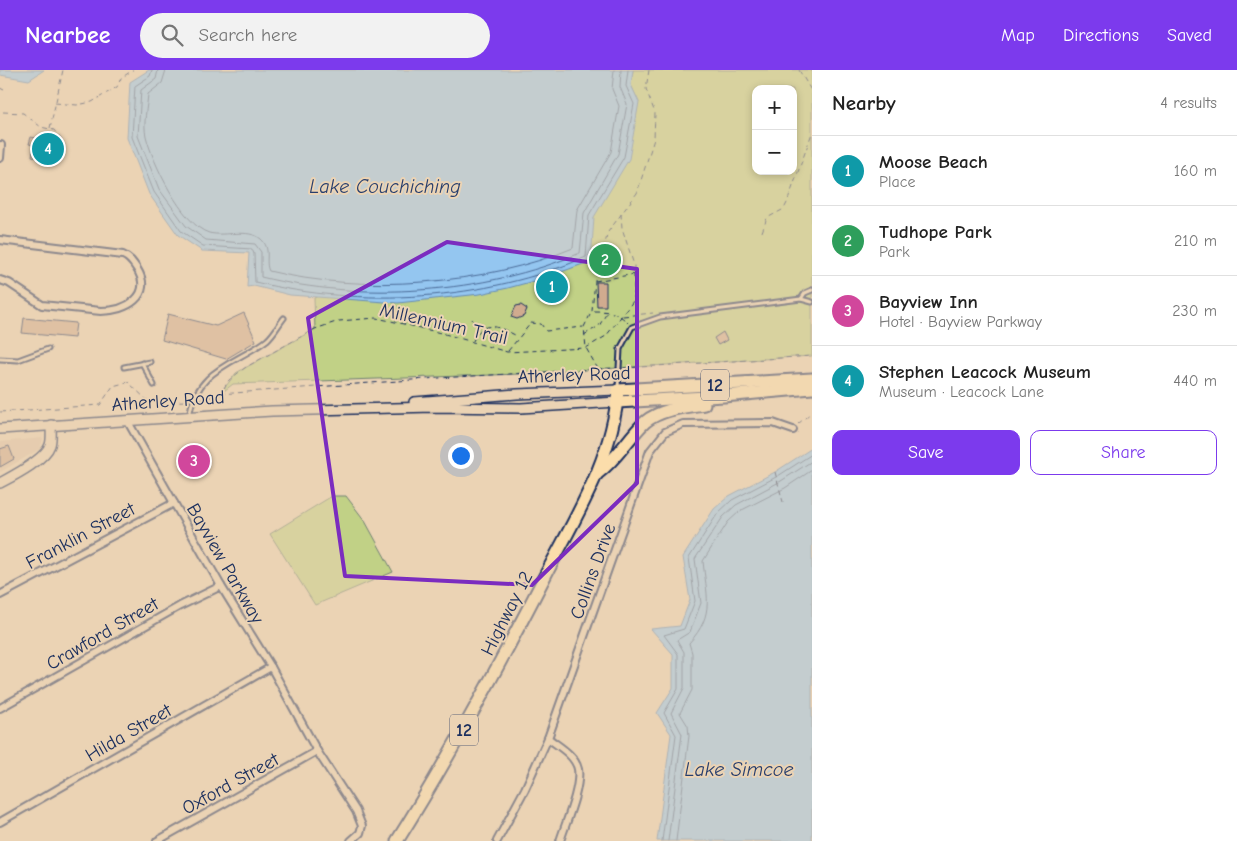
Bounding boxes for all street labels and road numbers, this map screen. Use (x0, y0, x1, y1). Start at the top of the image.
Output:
street label: Millennium Trail (378, 299, 510, 349)
street label: Atherley Road (517, 362, 631, 388)
road number: 12 (701, 370, 729, 400)
street label: Atherley Road (111, 386, 225, 416)
street label: Franklin Street (22, 498, 139, 574)
street label: Bayview Parkway (182, 499, 269, 628)
street label: Collins Drive (566, 521, 620, 622)
street label: Highway 12 (476, 568, 537, 659)
street label: Crawford Street (42, 593, 163, 675)
street label: Hilda Street (81, 699, 176, 766)
road number: 12 (450, 714, 478, 746)
street label: Oxford Street (178, 748, 283, 819)

